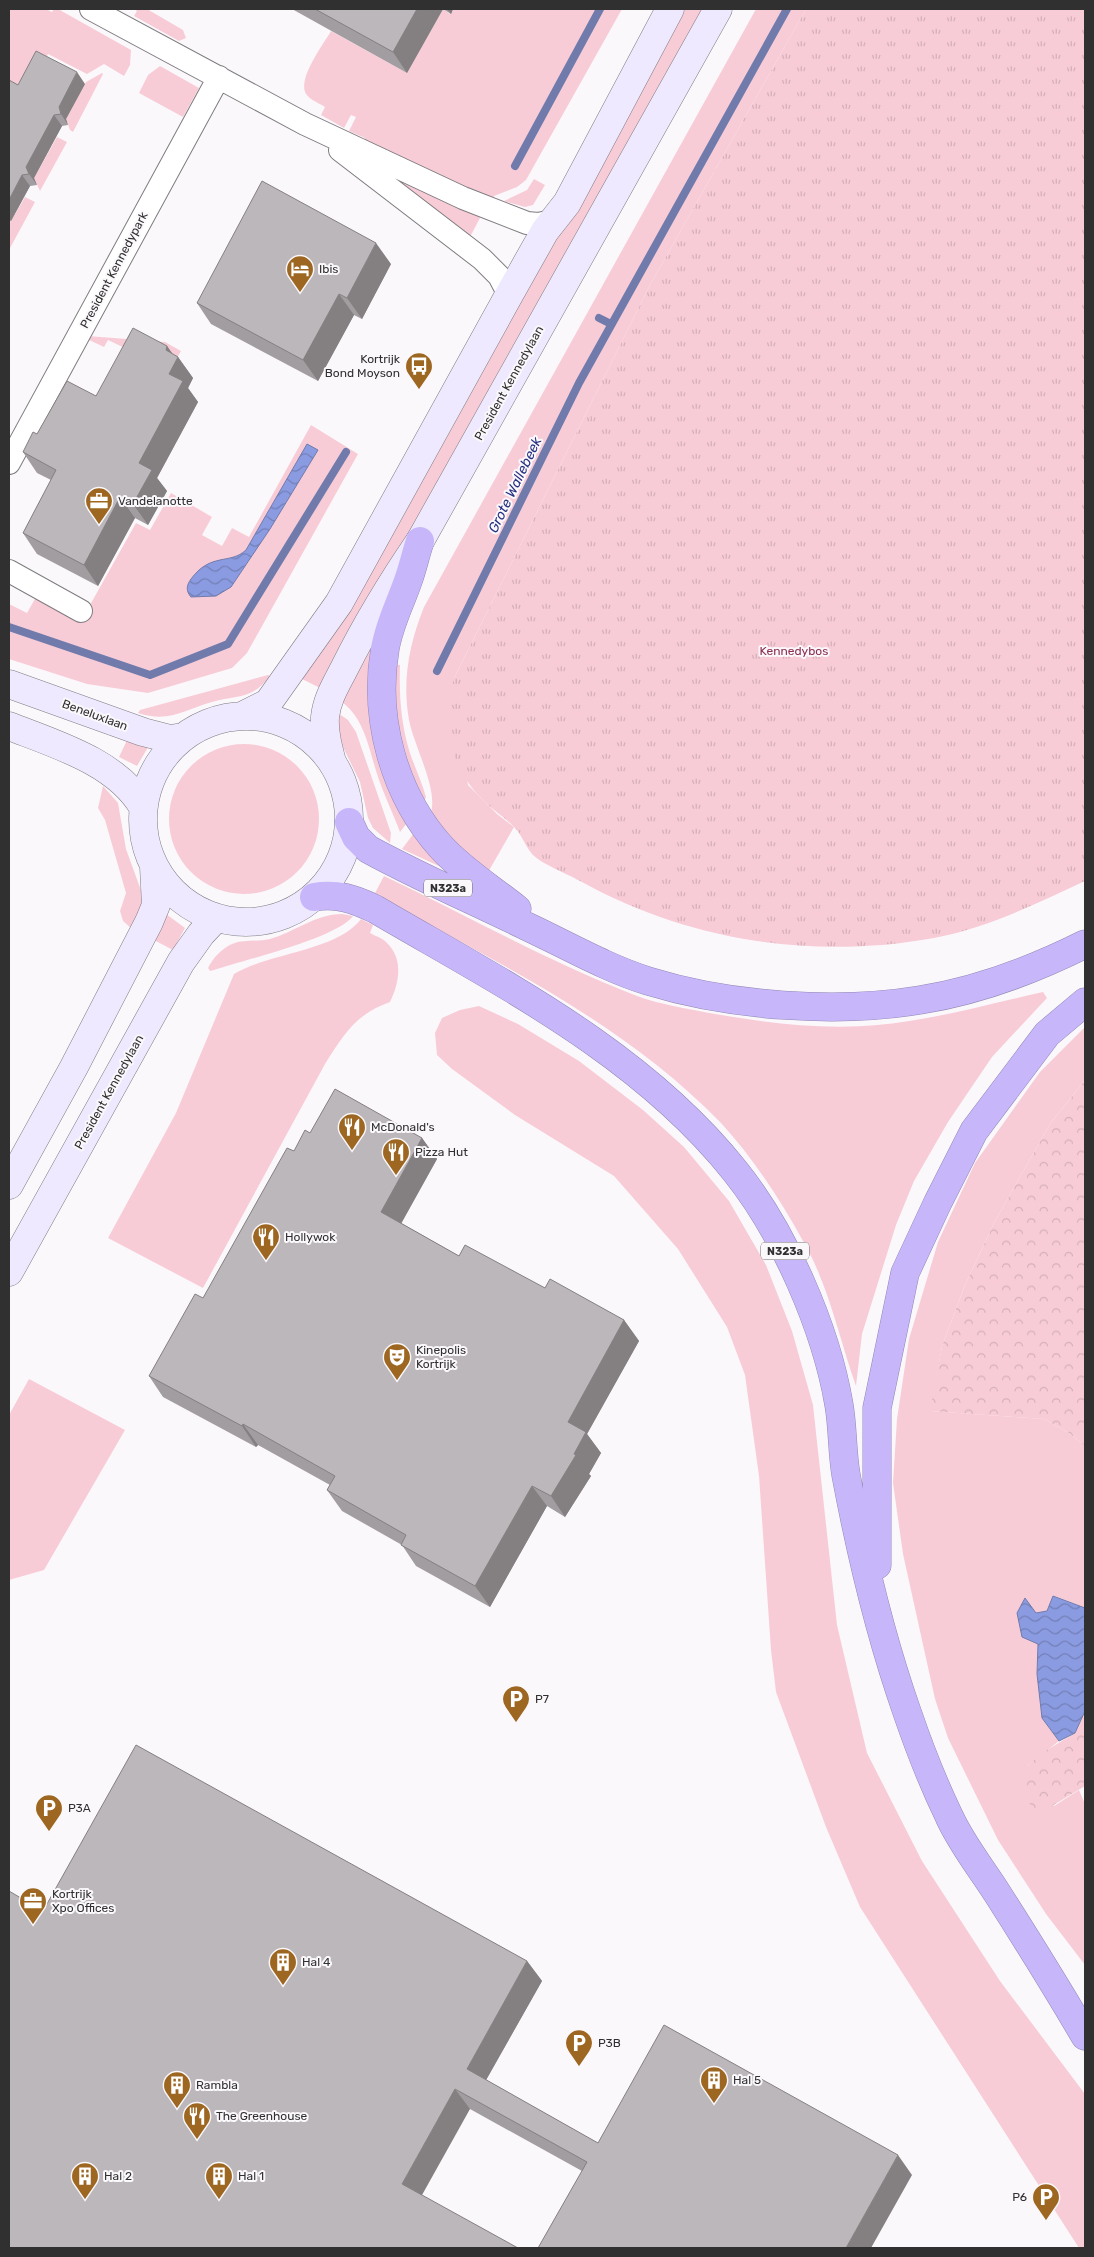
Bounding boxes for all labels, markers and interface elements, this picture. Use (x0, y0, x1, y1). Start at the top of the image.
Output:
street label: President Kennedypark (77, 209, 151, 331)
hotel icon: Ibis (285, 254, 315, 293)
place label: Ibis (319, 262, 338, 276)
street label: President Kennedylaan (472, 323, 546, 443)
bus stop icon: Kortrijk Bond Moyson (404, 351, 434, 390)
place label: Kortrijk Bond Moyson (325, 352, 401, 380)
water label: Grote Wallebeek (484, 434, 546, 536)
office icon: Vandelanotte (84, 486, 114, 525)
place label: Vandelanotte (118, 494, 193, 508)
park label: Kennedybos (760, 644, 828, 658)
street label: Beneluxlaan (60, 697, 130, 733)
road number: N323a (424, 880, 472, 896)
street label: President Kennedylaan (72, 1032, 146, 1152)
restaurant icon: McDonald's (337, 1112, 367, 1151)
place label: McDonald's (371, 1120, 435, 1134)
restaurant icon: Pizza Hut (381, 1137, 411, 1176)
place label: Pizza Hut (415, 1145, 468, 1159)
restaurant icon: Hollywok (251, 1222, 281, 1261)
place label: Hollywok (285, 1230, 336, 1244)
road number: N323a (761, 1242, 809, 1260)
theatre icon: Kinepolis Kortrijk (382, 1342, 412, 1381)
place label: Kinepolis Kortrijk (416, 1343, 466, 1371)
parking icon: P7 (501, 1684, 531, 1723)
place label: P7 (535, 1692, 549, 1706)
parking icon: P3A (34, 1793, 64, 1832)
place label: P3A (68, 1801, 91, 1815)
office icon: Kortrijk Xpo Offices (18, 1886, 48, 1925)
place label: Kortrijk Xpo Offices (52, 1887, 114, 1915)
building icon: Hal 4 (268, 1947, 298, 1986)
place label: Hal 4 (302, 1955, 331, 1969)
parking icon: P3B (564, 2028, 594, 2067)
place label: P3B (598, 2036, 621, 2050)
building icon: Hal 5 (699, 2065, 729, 2104)
building icon: Rambla (162, 2070, 192, 2109)
place label: Hal 5 (733, 2073, 761, 2087)
place label: Rambla (196, 2078, 238, 2092)
restaurant icon: The Greenhouse (182, 2101, 212, 2140)
place label: The Greenhouse (216, 2109, 308, 2123)
building icon: Hal 2 (70, 2161, 100, 2200)
building icon: Hal 1 (204, 2161, 234, 2200)
place label: Hal 2 (104, 2169, 132, 2183)
place label: Hal 1 (238, 2169, 264, 2183)
parking icon: P6 (1031, 2182, 1061, 2221)
place label: P6 (1012, 2190, 1027, 2204)

